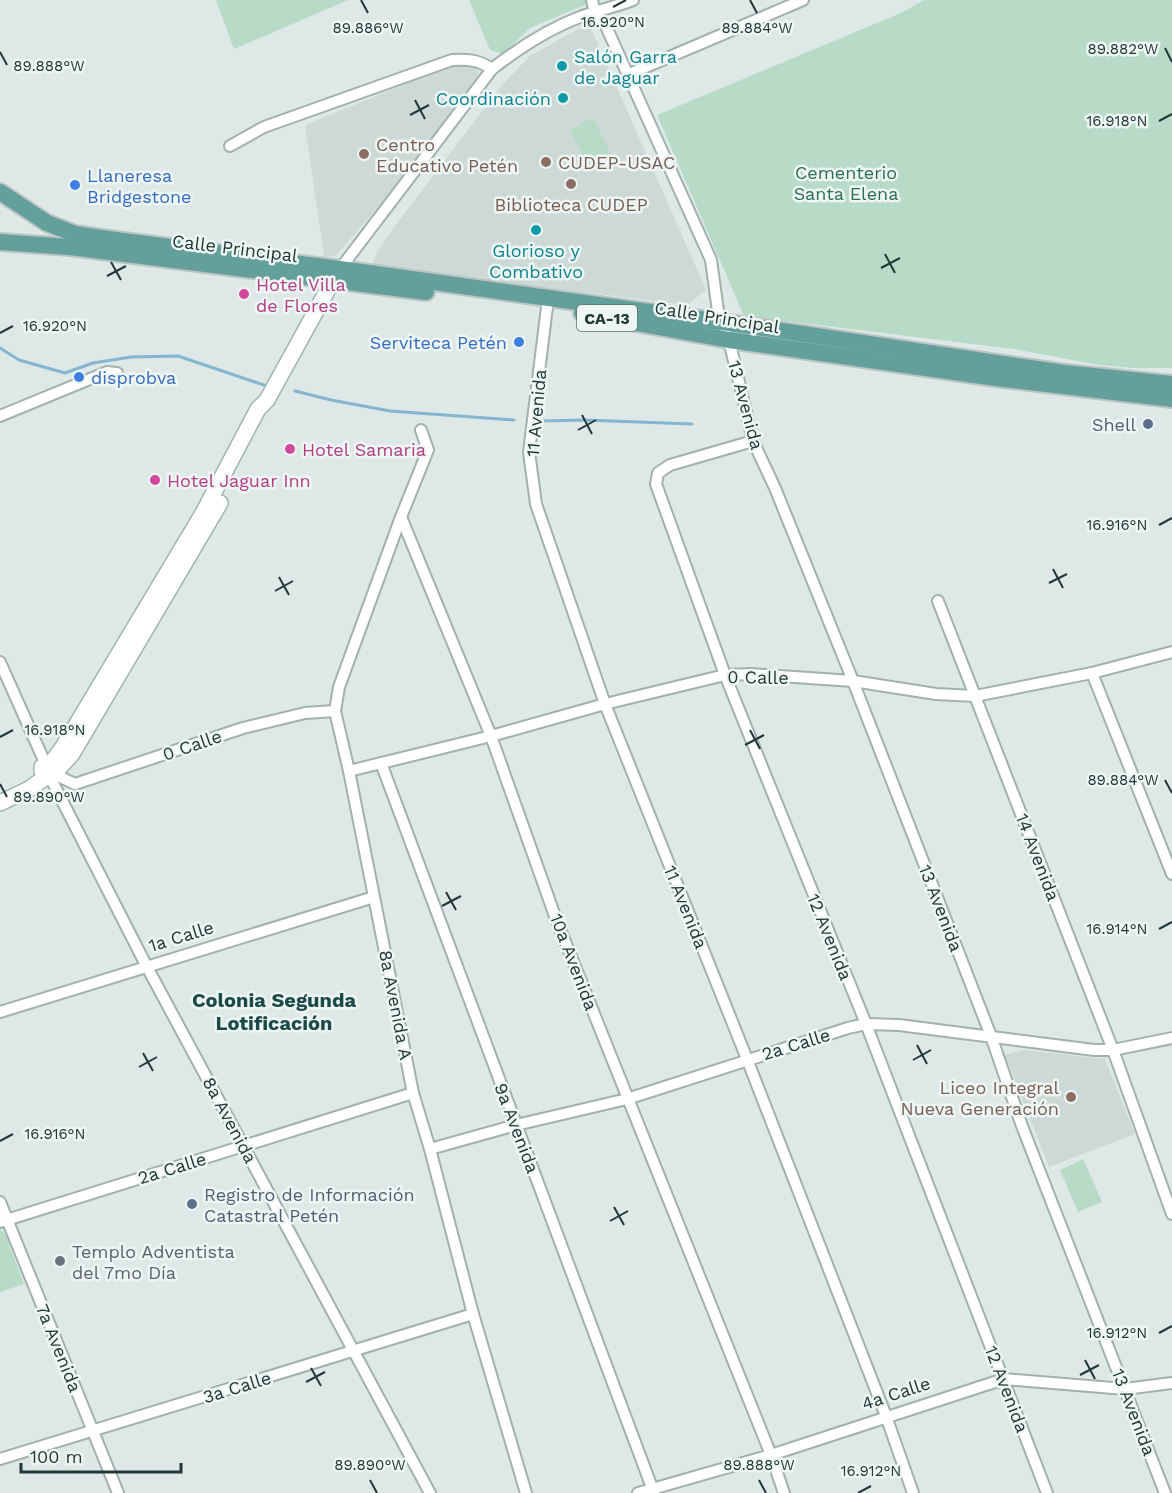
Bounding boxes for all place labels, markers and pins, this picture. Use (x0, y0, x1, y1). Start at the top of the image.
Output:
place label: Salón Garra de Jaguar (574, 46, 677, 88)
marker: Salón Garra de Jaguar (555, 59, 569, 73)
place label: Coordinación (436, 88, 551, 109)
marker: Coordinación (556, 91, 570, 105)
place label: Centro Educativo Petén (376, 134, 518, 176)
marker: Centro Educativo Petén (357, 147, 371, 161)
place label: CUDEP-USAC (558, 152, 675, 173)
marker: CUDEP-USAC (539, 155, 553, 169)
place label: Llaneresa Bridgestone (87, 165, 192, 207)
marker: Biblioteca CUDEP (564, 177, 578, 191)
marker: Llaneresa Bridgestone (68, 178, 82, 192)
place label: Biblioteca CUDEP (494, 194, 648, 215)
marker: Glorioso y Combativo (529, 223, 543, 237)
place label: Glorioso y Combativo (489, 240, 583, 282)
place label: Hotel Villa de Flores (256, 274, 346, 316)
marker: Hotel Villa de Flores (237, 287, 251, 301)
place label: Serviteca Petén (370, 332, 507, 353)
marker: Serviteca Petén (512, 335, 526, 349)
place label: disprobva (91, 367, 176, 388)
marker: disprobva (72, 370, 86, 384)
place label: Shell (1092, 414, 1136, 435)
marker: Shell (1141, 417, 1155, 431)
place label: Hotel Samaria (302, 439, 426, 460)
marker: Hotel Samaria (283, 442, 297, 456)
place label: Hotel Jaguar Inn (167, 470, 311, 491)
marker: Hotel Jaguar Inn (148, 473, 162, 487)
place label: Liceo Integral Nueva Generación (901, 1077, 1059, 1119)
marker: Liceo Integral Nueva Generación (1064, 1090, 1078, 1104)
place label: Registro de Información Catastral Petén (204, 1184, 415, 1226)
marker: Registro de Información Catastral Petén (185, 1197, 199, 1211)
place label: Templo Adventista del 7mo Día (72, 1241, 235, 1283)
marker: Templo Adventista del 7mo Día (53, 1254, 67, 1268)

